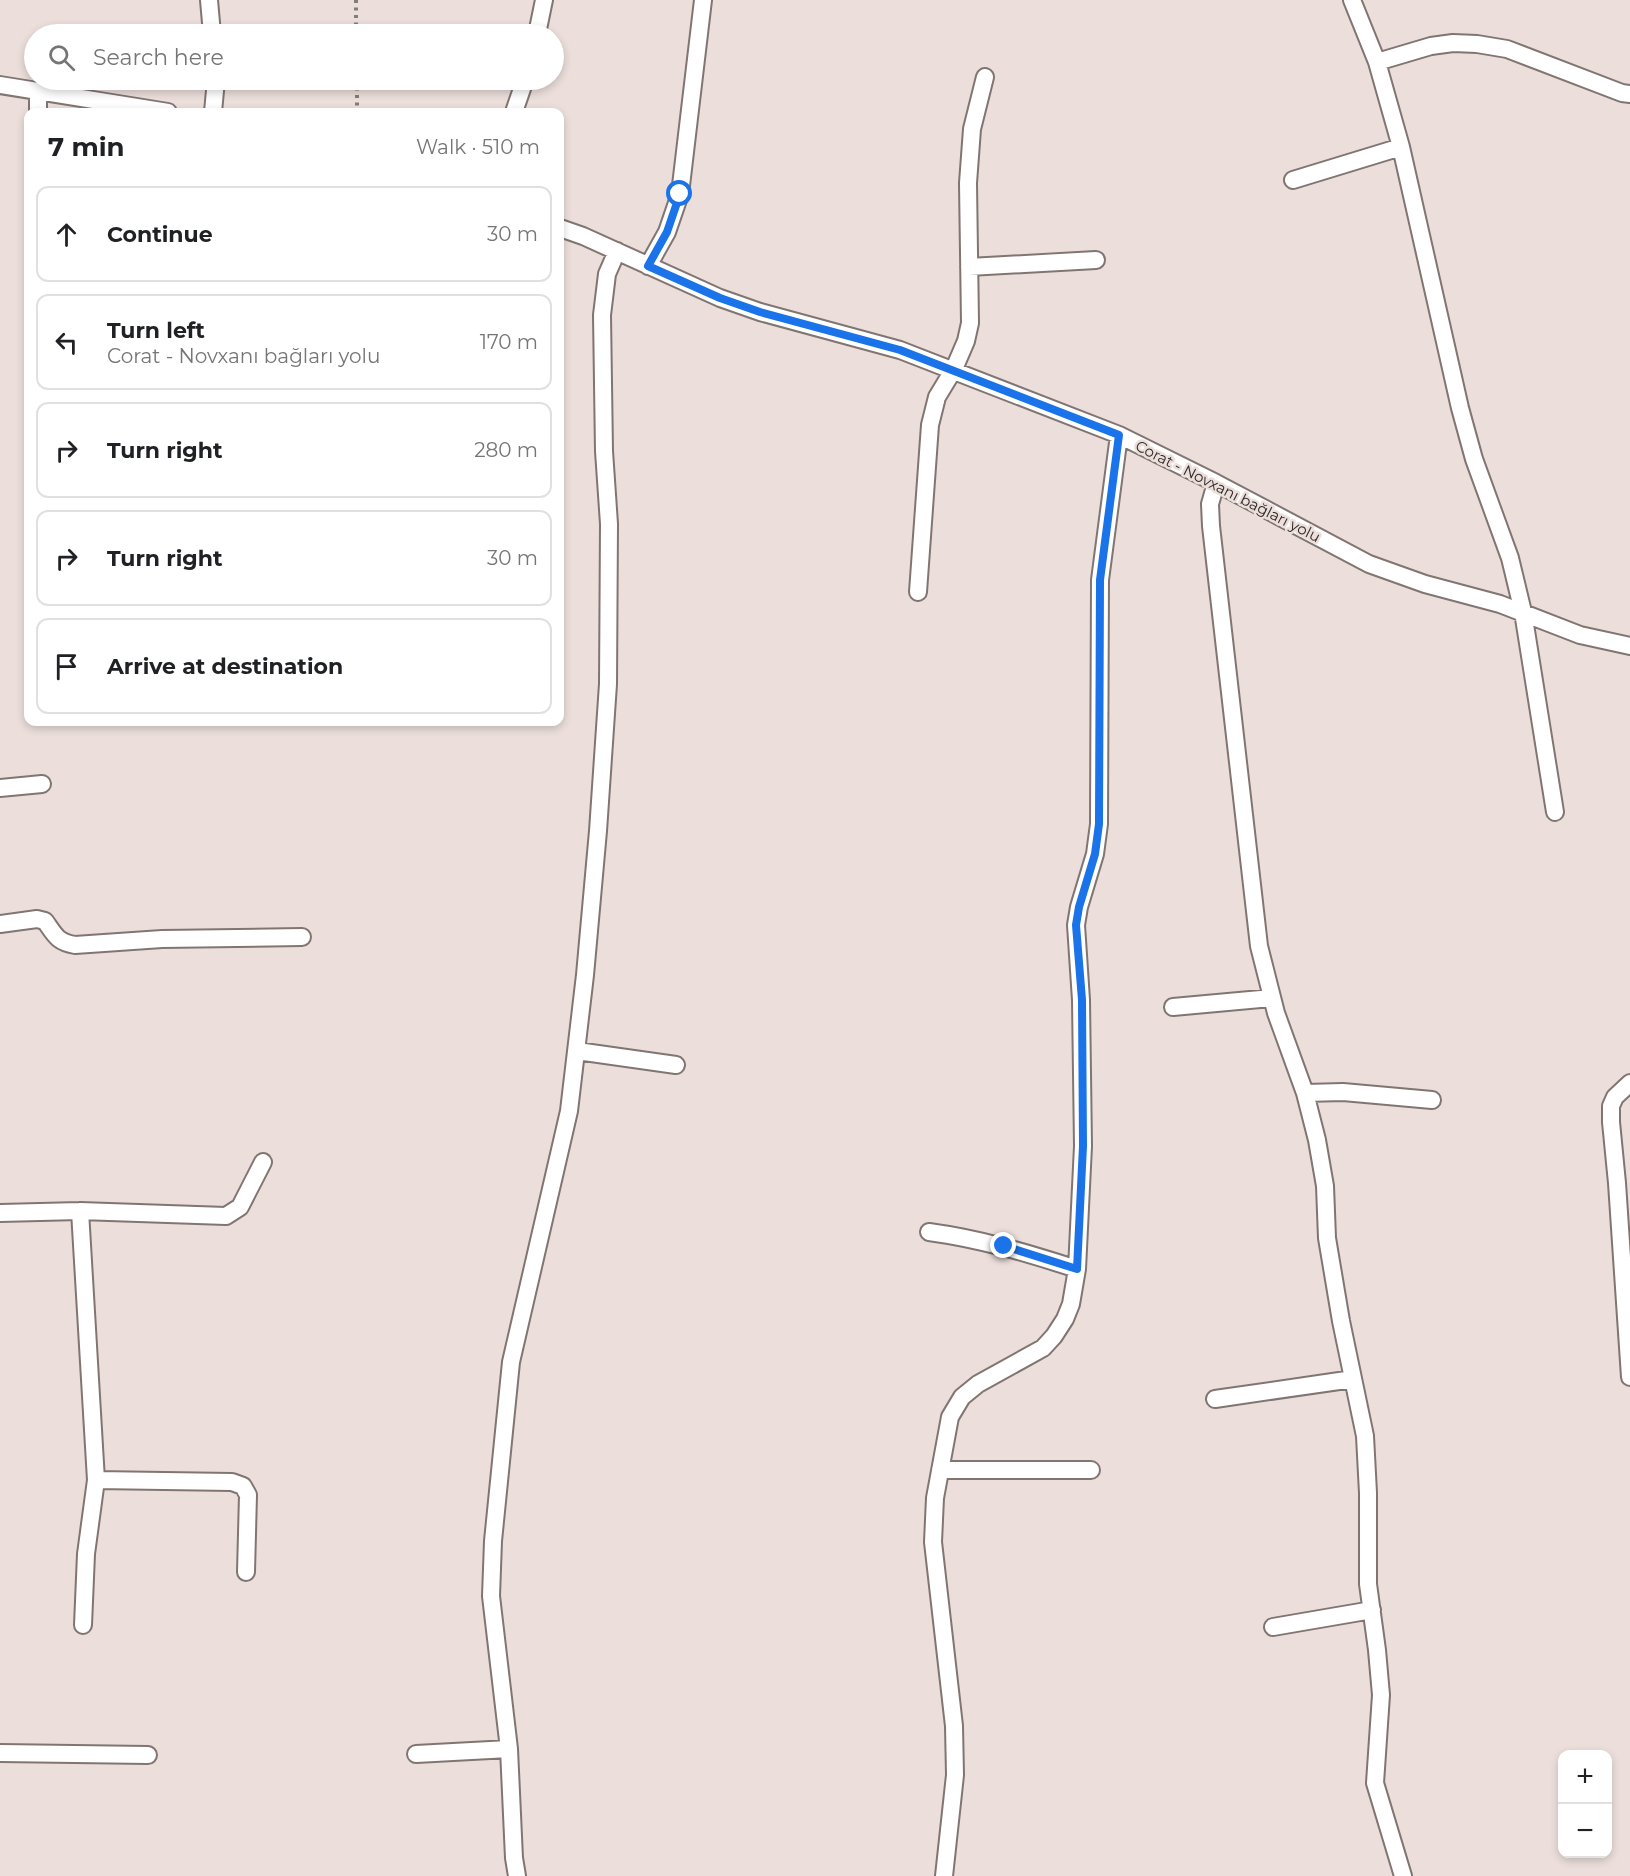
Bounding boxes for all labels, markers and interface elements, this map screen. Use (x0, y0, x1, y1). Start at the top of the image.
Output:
search box (24, 24, 564, 90)
icon: search (45, 41, 78, 74)
text: Search here (93, 44, 224, 71)
text: 7 min (48, 131, 125, 163)
text: Walk · 510 m (416, 135, 540, 159)
route start (666, 180, 692, 206)
icon: ahead (50, 218, 83, 251)
text: Continue (107, 221, 213, 248)
text: 30 m (487, 222, 538, 246)
text: Turn left (107, 317, 205, 344)
icon: left (50, 326, 83, 359)
text: 170 m (480, 330, 538, 354)
text: Corat - Novxanı bağları yolu (107, 344, 380, 368)
icon: right (50, 434, 83, 467)
street label: Corat - Novxanı bağları yolu (1132, 436, 1324, 546)
text: Turn right (107, 437, 222, 464)
text: 280 m (474, 438, 538, 462)
icon: right (50, 542, 83, 575)
text: Turn right (107, 545, 222, 572)
text: 30 m (487, 546, 538, 570)
icon: arrive (50, 650, 83, 683)
text: Arrive at destination (107, 653, 343, 680)
route end (990, 1232, 1016, 1258)
map controls (1558, 1750, 1612, 1858)
button: + (1558, 1750, 1612, 1804)
button: − (1558, 1804, 1612, 1858)

